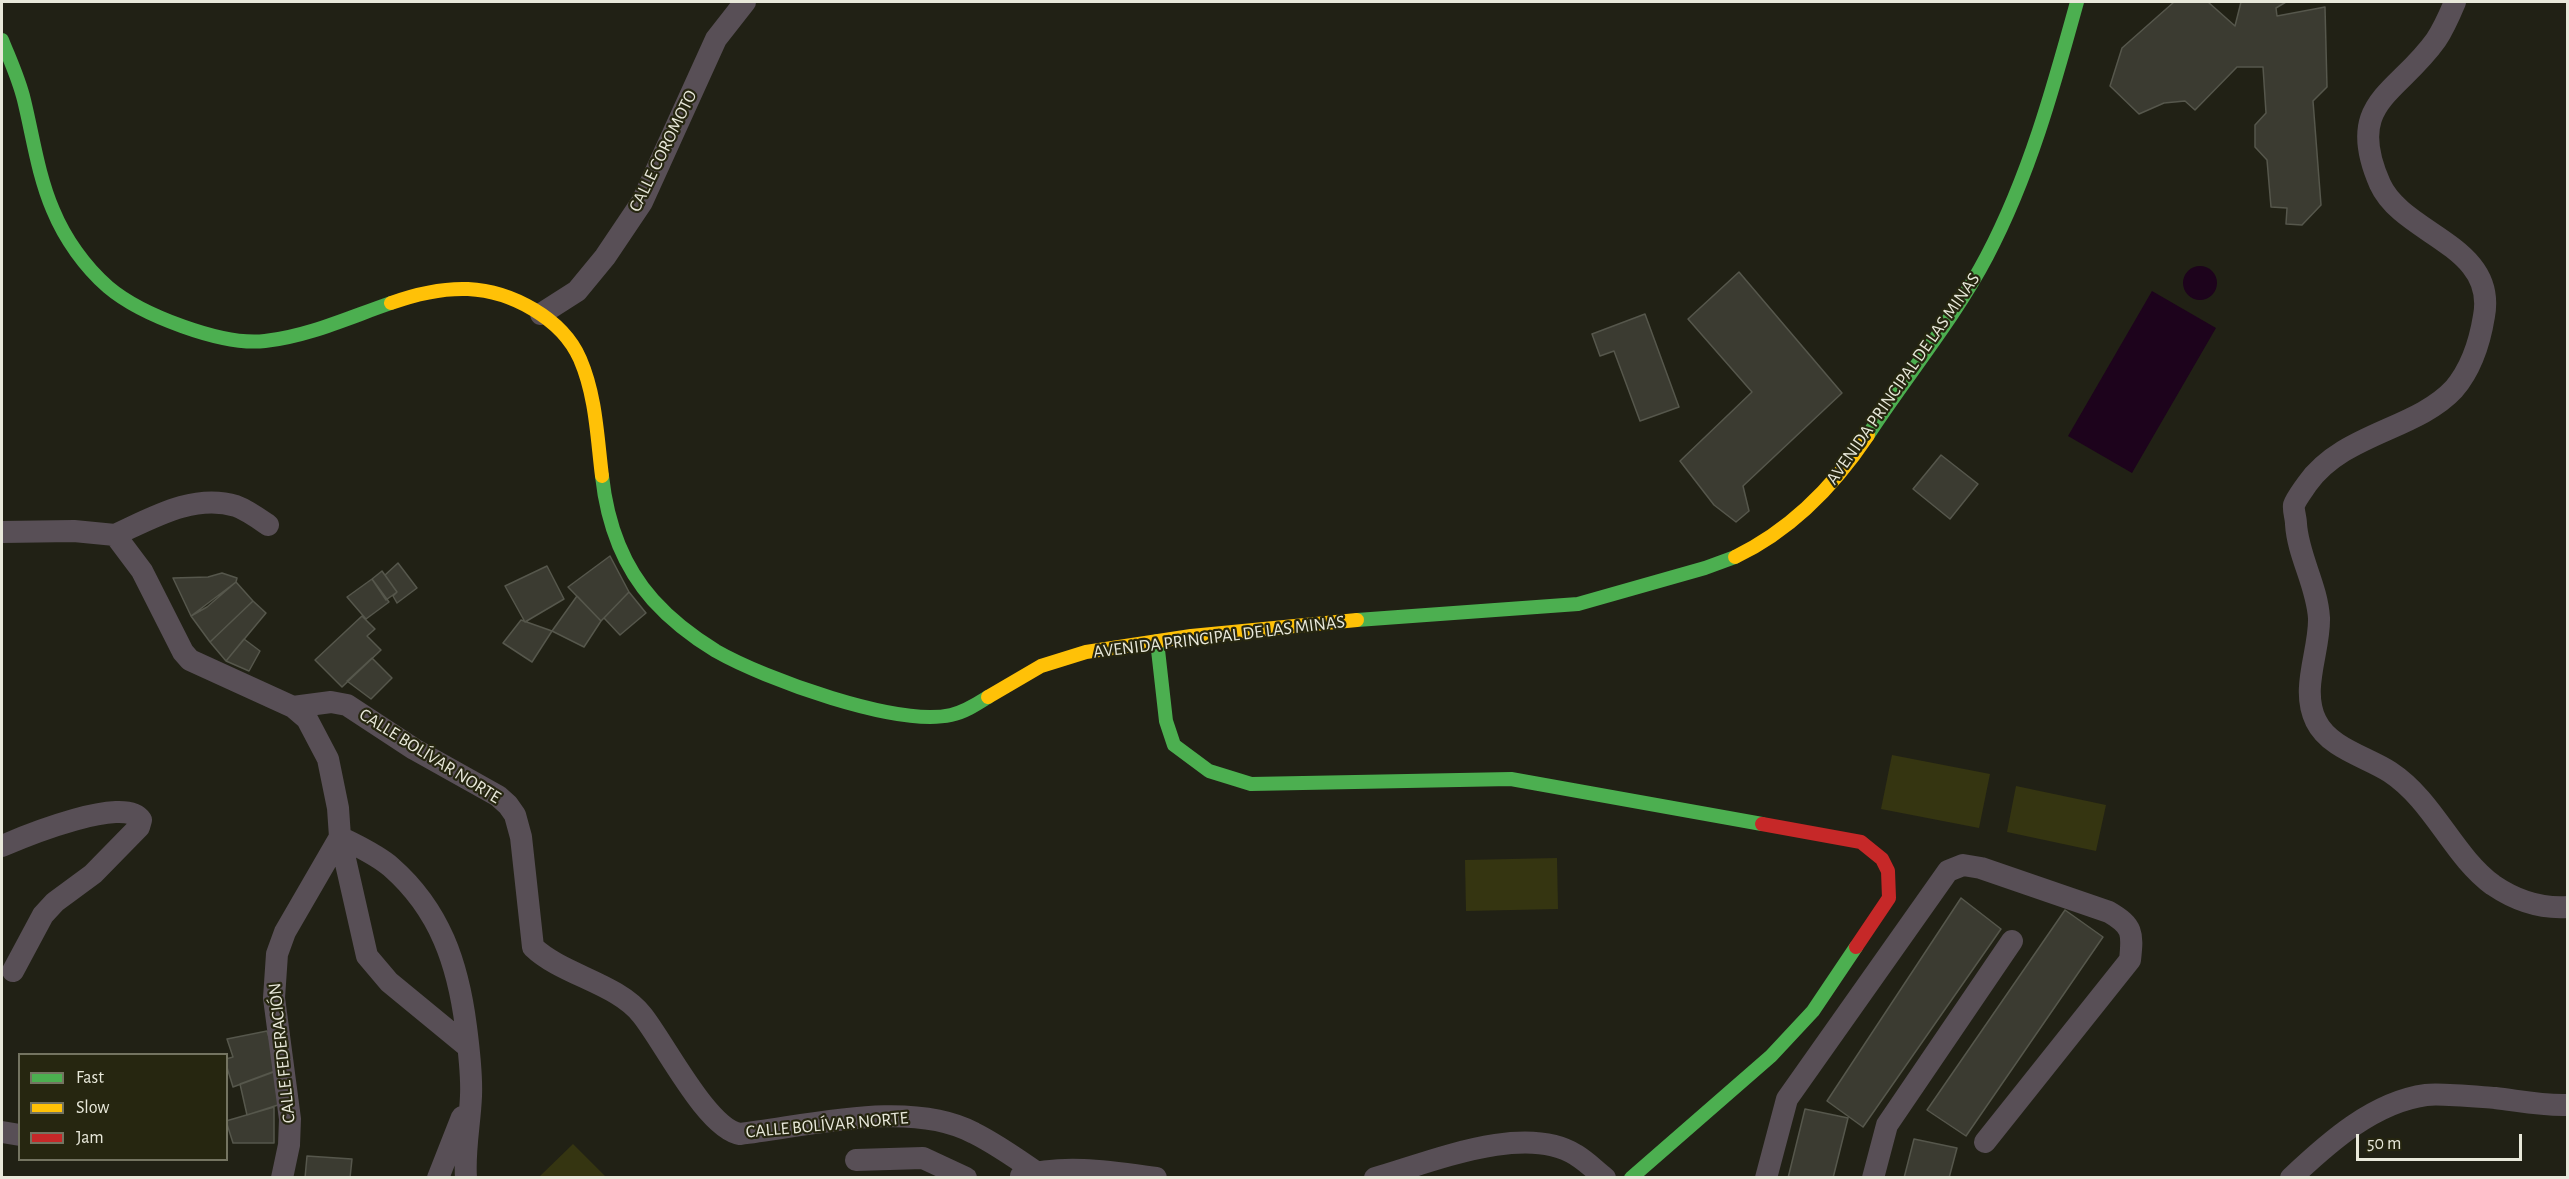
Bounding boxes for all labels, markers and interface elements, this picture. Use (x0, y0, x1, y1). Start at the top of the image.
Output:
street label: CALLE COROMOTO (624, 87, 702, 215)
street label: AVENIDA PRINCIPAL DE LAS MINAS (1822, 269, 1984, 489)
street label: AVENIDA PRINCIPAL DE LAS MINAS (1092, 611, 1346, 663)
street label: CALLE BOLÍVAR NORTE (355, 704, 505, 808)
street label: CALLE FEDERACIÓN (264, 982, 300, 1124)
legend (18, 1053, 228, 1161)
text: Fast (76, 1069, 104, 1087)
text: Slow (76, 1099, 109, 1117)
street label: CALLE BOLÍVAR NORTE (745, 1107, 909, 1143)
scale bar (2359, 1122, 2526, 1160)
text: Jam (76, 1129, 104, 1147)
text: 50 m (2367, 1135, 2401, 1153)

